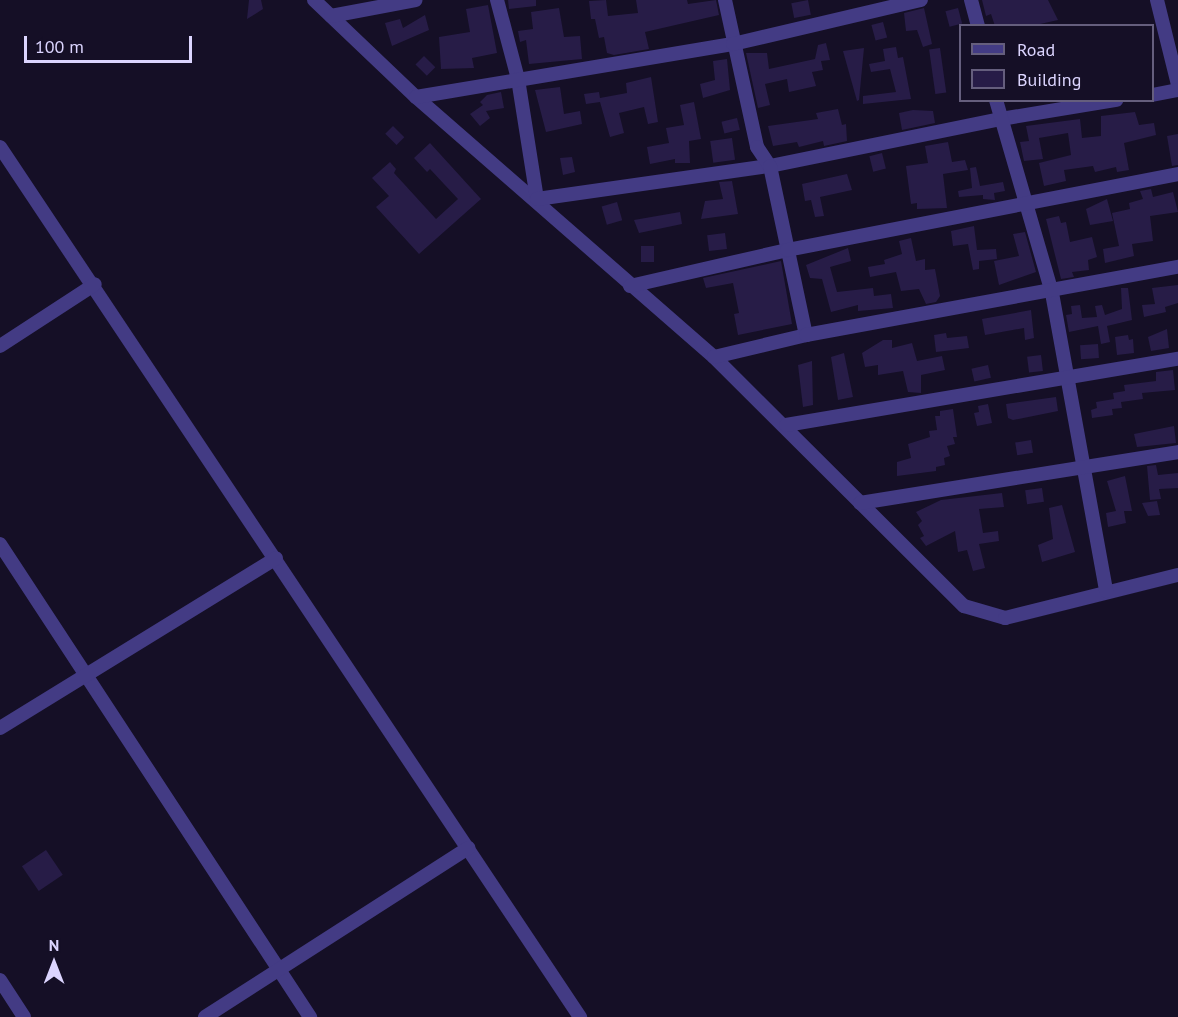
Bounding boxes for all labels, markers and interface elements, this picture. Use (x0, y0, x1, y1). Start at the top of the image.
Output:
scale bar (27, 24, 195, 62)
legend (959, 24, 1154, 102)
text: 100 m (35, 35, 84, 58)
text: Road (1017, 38, 1055, 61)
text: Building (1017, 68, 1081, 91)
north arrow (24, 933, 84, 993)
text: N (49, 935, 59, 955)

